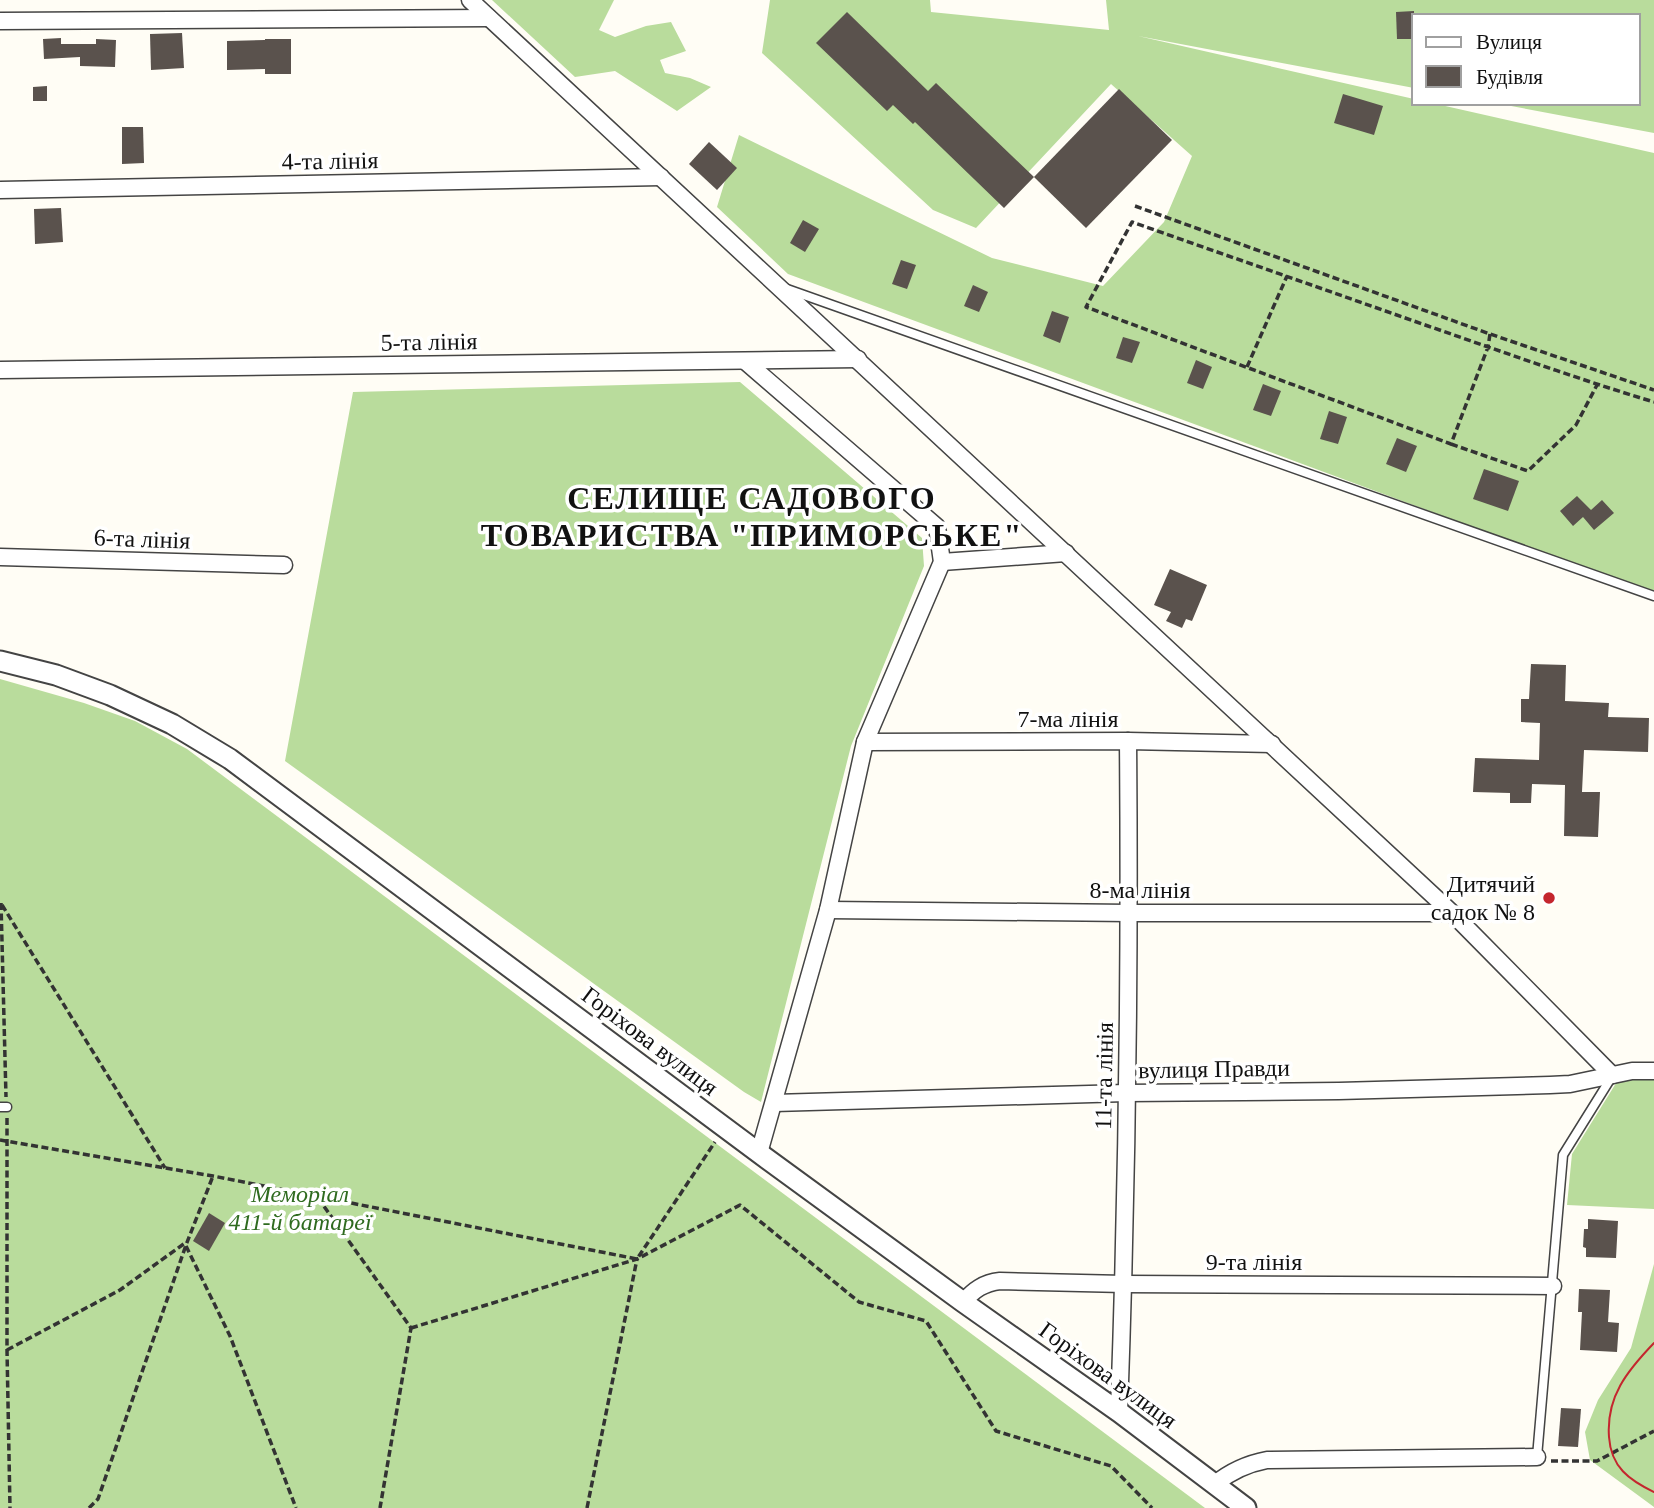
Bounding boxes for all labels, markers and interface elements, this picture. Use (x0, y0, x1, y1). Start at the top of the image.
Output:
legend (1412, 14, 1640, 105)
text: Вулиця (1476, 30, 1542, 54)
text: Будівля (1476, 65, 1543, 89)
street label: 4-та лінія (281, 147, 379, 175)
street label: 5-та лінія (380, 328, 478, 356)
district label: СЕЛИЩЕ САДОВОГО ТОВАРИСТВА "ПРИМОРСЬКЕ" (481, 480, 1023, 553)
street label: 6-та лінія (93, 524, 191, 554)
street label: 7-ма лінія (1018, 706, 1118, 732)
place label: Дитячий садок № 8 (1431, 871, 1535, 925)
street label: 8-ма лінія (1090, 877, 1190, 903)
marker: Дитячий садок № 8 (1541, 890, 1557, 906)
street label: Горіхова вулиця (577, 981, 723, 1101)
street label: 11-та лінія (1090, 1022, 1118, 1130)
street label: вулиця Правди (1138, 1055, 1290, 1083)
park label: Меморіал 411-й батареї (228, 1181, 373, 1235)
street label: 9-та лінія (1206, 1249, 1302, 1275)
street label: Горіхова вулиця (1034, 1316, 1182, 1434)

